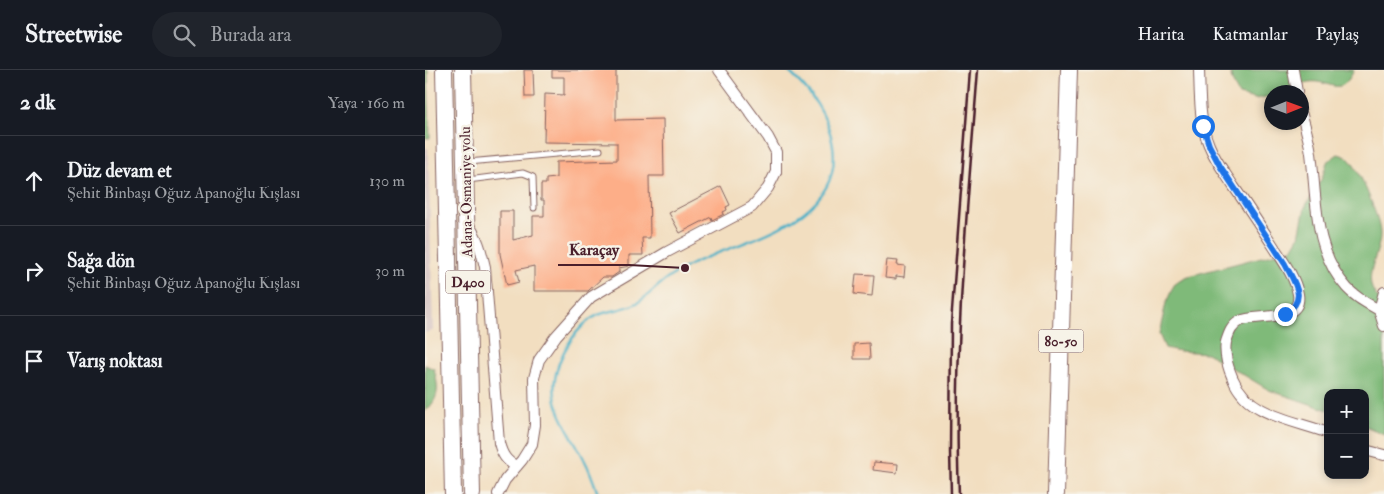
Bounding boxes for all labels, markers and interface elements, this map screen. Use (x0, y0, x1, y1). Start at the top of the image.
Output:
search box (152, 12, 502, 57)
text: Streetwise (25, 19, 122, 50)
icon: search (170, 21, 198, 49)
text: Burada ara (210, 23, 291, 47)
text: Harita (1138, 23, 1184, 46)
text: Katmanlar (1212, 23, 1288, 46)
text: Paylaş (1316, 23, 1359, 46)
north arrow (1264, 85, 1309, 130)
text: 2 dk (20, 89, 55, 116)
text: Yaya · 160 m (328, 93, 405, 113)
route start (1192, 115, 1215, 138)
street label: Adana-Osmaniye yolu (456, 126, 477, 259)
text: Düz devam et (67, 159, 172, 183)
icon: ahead (20, 167, 48, 195)
text: 130 m (369, 171, 405, 191)
text: Şehit Binbaşı Oğuz Apanoğlu Kışlası (67, 183, 300, 203)
callout: Karaçay (558, 234, 629, 265)
text: Karaçay (569, 240, 620, 261)
text: Sağa dön (67, 249, 135, 273)
icon: right (20, 257, 48, 285)
text: 30 m (375, 261, 405, 281)
road number: D400 (445, 270, 491, 293)
text: Şehit Binbaşı Oğuz Apanoğlu Kışlası (67, 273, 300, 293)
route end (1274, 303, 1297, 326)
road number: 80-50 (1039, 330, 1083, 352)
icon: arrive (20, 347, 48, 375)
text: Varış noktası (67, 349, 163, 373)
map controls (1324, 389, 1369, 479)
button: + (1324, 389, 1369, 434)
button: − (1324, 434, 1369, 479)

